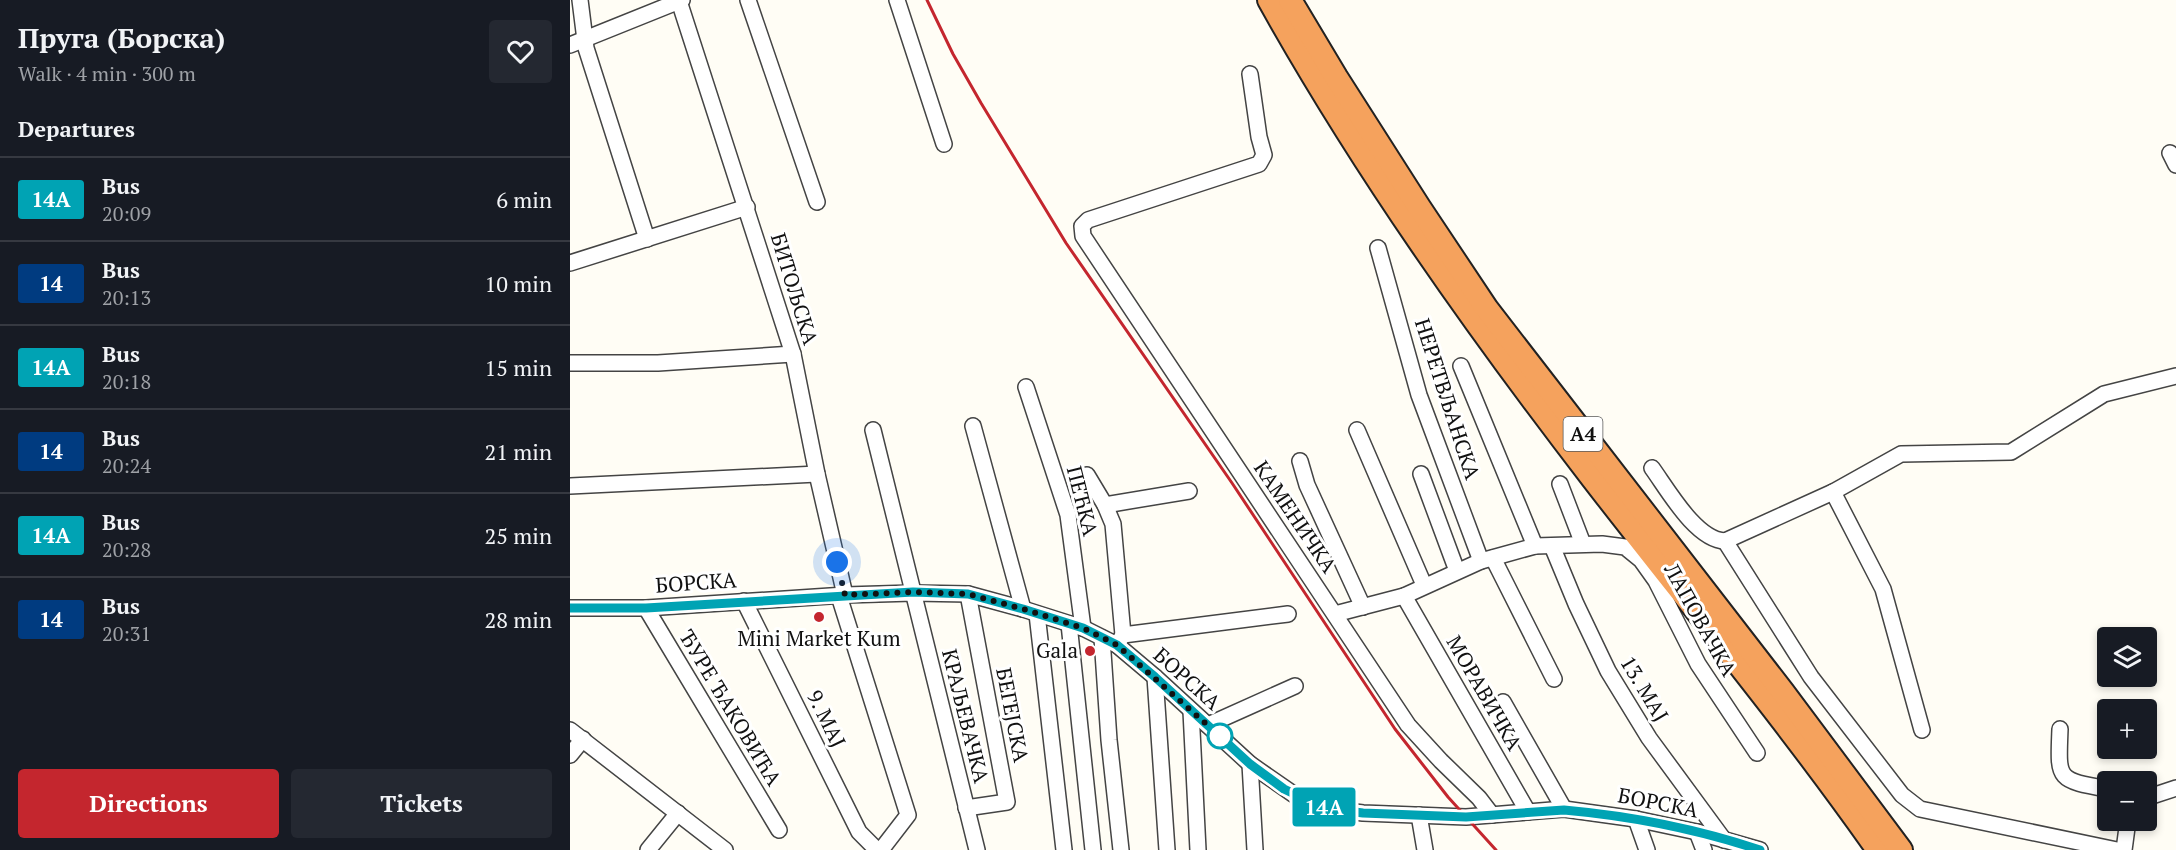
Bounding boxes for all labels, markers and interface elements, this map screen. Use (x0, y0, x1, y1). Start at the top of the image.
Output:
text: Пруга (Борска) (18, 19, 225, 56)
button: heart (489, 20, 552, 83)
text: Walk · 4 min · 300 m (18, 60, 196, 87)
text: Departures (18, 114, 135, 143)
text: Bus (102, 171, 140, 200)
text: 14А (31, 185, 71, 213)
text: 6 min (496, 185, 552, 214)
text: 20:09 (102, 200, 151, 227)
street label: БИТОЉСКА (765, 229, 825, 349)
text: Bus (102, 255, 140, 284)
text: 14 (39, 269, 63, 297)
text: 10 min (485, 269, 552, 298)
text: 20:13 (102, 284, 151, 311)
street label: НЕРЕТВЉАНСКА (1409, 315, 1487, 483)
text: Bus (102, 339, 140, 368)
text: 14А (31, 353, 71, 381)
text: 15 min (485, 353, 552, 382)
text: 20:18 (102, 368, 151, 395)
road number: A4 (1564, 417, 1602, 451)
text: Bus (102, 423, 140, 452)
text: 14 (39, 437, 63, 465)
text: 21 min (485, 437, 552, 466)
text: 20:24 (102, 452, 151, 479)
street label: КАМЕНИЧКА (1248, 455, 1344, 578)
street label: ПЕЋКА (1061, 463, 1105, 539)
text: Bus (102, 507, 140, 536)
text: 14А (31, 521, 71, 549)
text: 25 min (485, 521, 552, 550)
text: 20:28 (102, 536, 151, 563)
your location (822, 547, 852, 577)
street label: ЛАПОВАЧКА (1658, 557, 1744, 682)
street label: БОРСКА (654, 565, 738, 599)
text: Bus (102, 591, 140, 620)
text: 14 (39, 605, 63, 633)
text: 28 min (485, 605, 552, 634)
marker: Mini Market Kum (812, 610, 826, 624)
text: 20:31 (102, 620, 151, 647)
street label: ЂУРЕ ЂАКОВИЋА (673, 624, 789, 791)
place label: Mini Market Kum (737, 624, 901, 652)
map controls (2097, 627, 2157, 831)
button: layers (2097, 627, 2157, 687)
street label: МОРАВИЧКА (1441, 630, 1529, 756)
place label: Gala (1036, 636, 1078, 664)
street label: БОРСКА (1148, 641, 1228, 716)
marker: Gala (1083, 644, 1097, 658)
street label: КРАЉЕВАЧКА (936, 646, 996, 786)
street label: 13. МАЈ (1614, 650, 1675, 727)
street label: БЕГЕЈСКА (990, 665, 1036, 765)
street label: 9. МАЈ (801, 685, 853, 752)
button: + (2097, 699, 2157, 759)
unlabelled marker (1207, 723, 1233, 749)
button: Directions (18, 769, 279, 838)
button: Tickets (291, 769, 552, 838)
button: − (2097, 771, 2157, 831)
street label: БОРСКА (1616, 781, 1701, 824)
line badge: 14А (1290, 788, 1359, 826)
text: 14А (1304, 793, 1344, 821)

